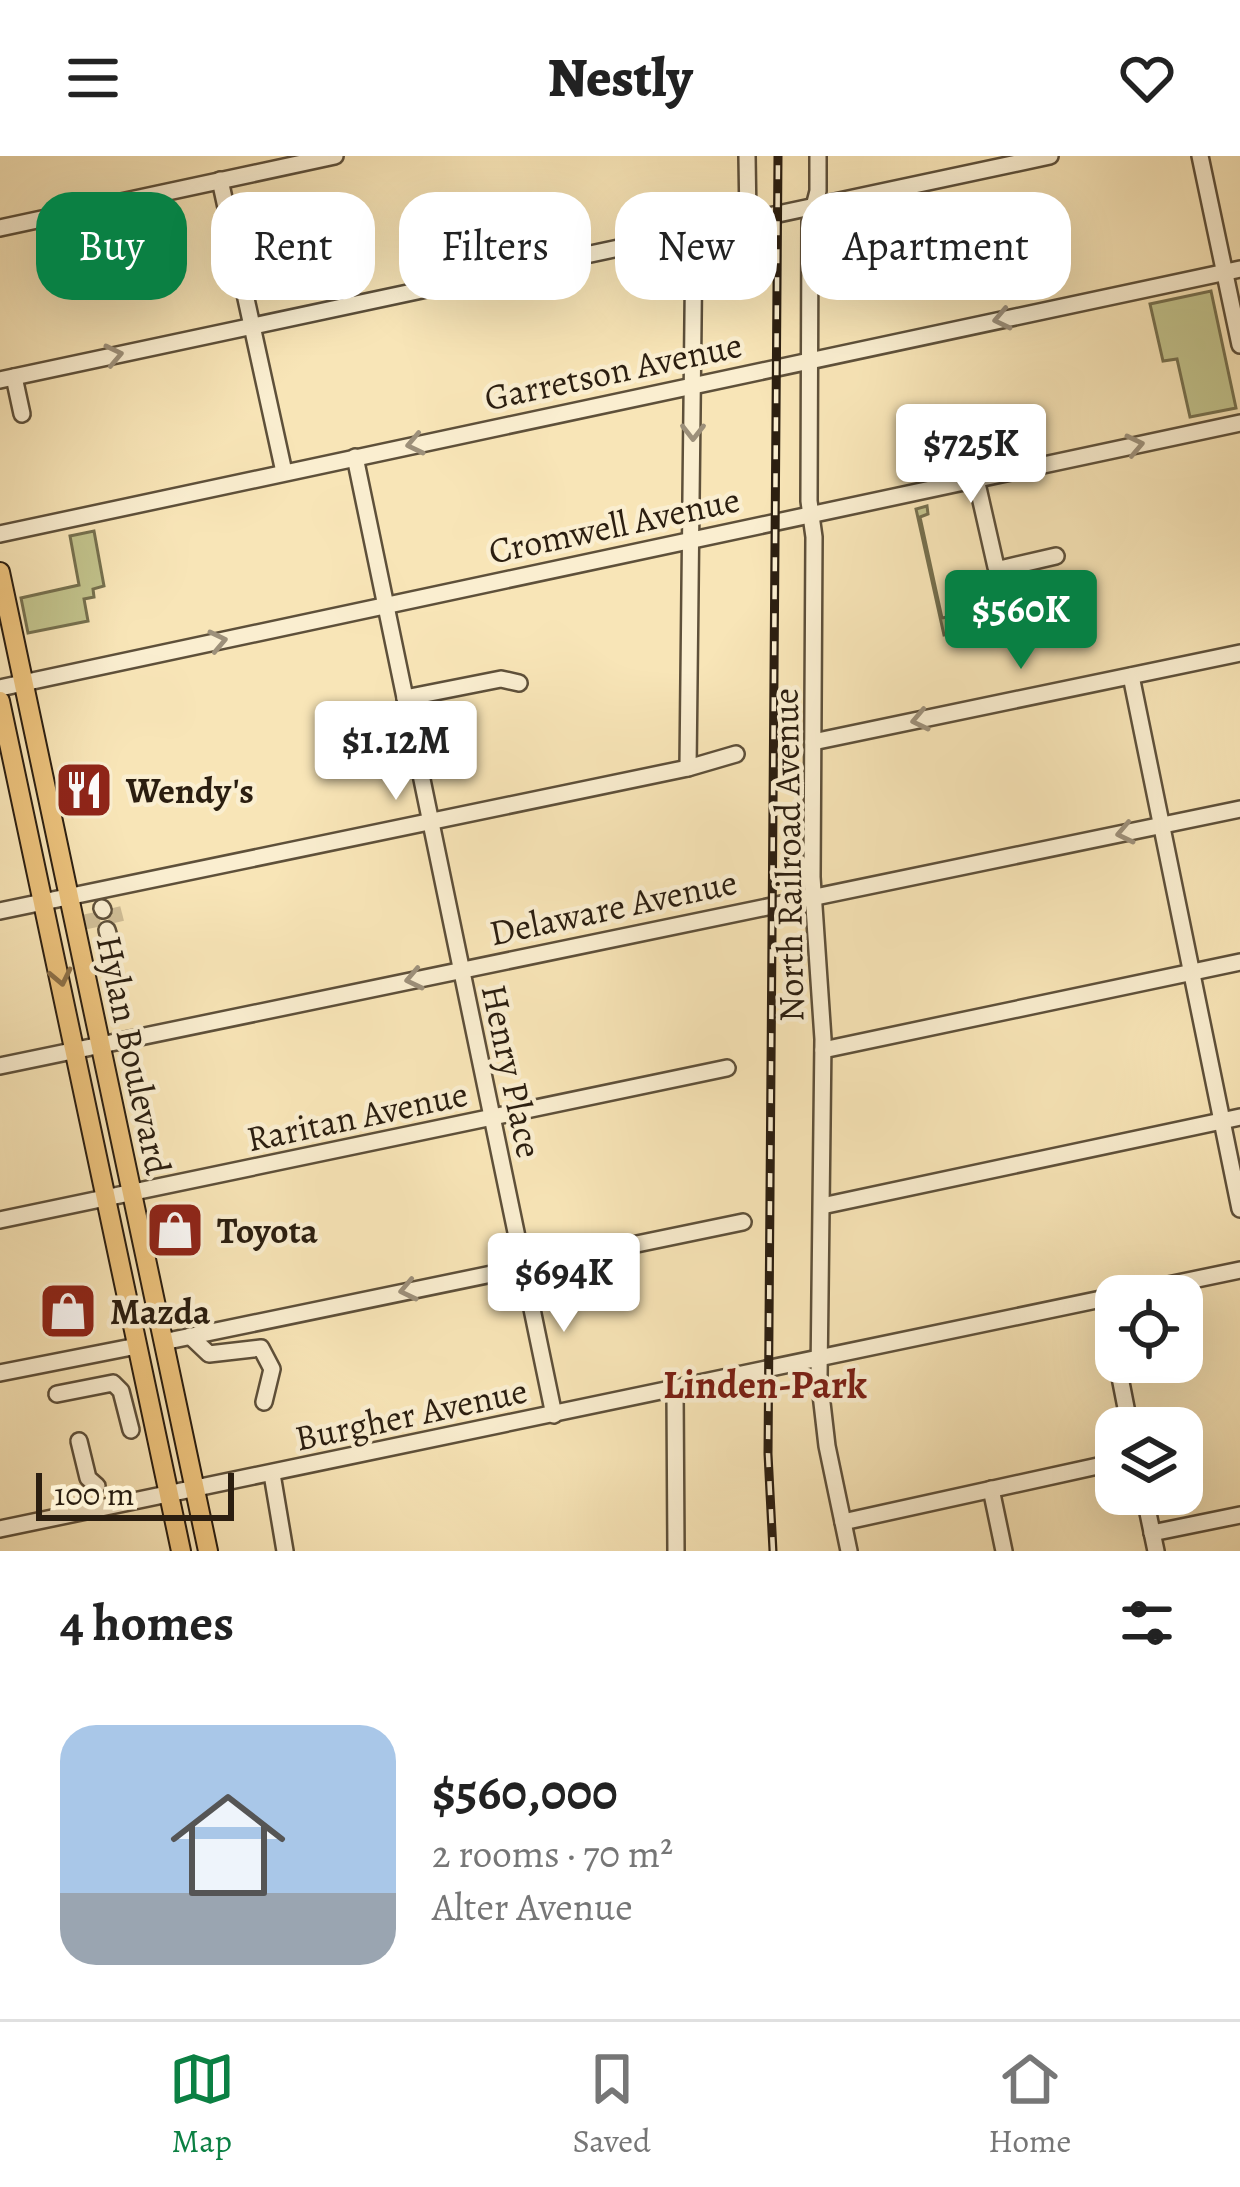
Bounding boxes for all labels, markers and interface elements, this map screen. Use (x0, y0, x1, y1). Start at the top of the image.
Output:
text: Nestly (548, 41, 692, 115)
icon: menu (60, 45, 126, 111)
icon: heart (1114, 45, 1180, 111)
chip: Buy (36, 192, 187, 300)
chip: Rent (211, 192, 375, 300)
chip: Filters (399, 192, 591, 300)
chip: New (615, 192, 777, 300)
chip: Apartment (801, 192, 1071, 300)
one-way arrow (993, 305, 1013, 331)
street label: Garretson Avenue (480, 320, 746, 422)
one-way arrow (104, 343, 124, 368)
pin: $725K (887, 404, 1055, 506)
text: $725K (923, 416, 1019, 469)
one-way arrow (680, 424, 706, 442)
one-way arrow (405, 431, 425, 456)
one-way arrow (1125, 433, 1145, 459)
street label: Cromwell Avenue (484, 474, 744, 576)
pin: $560K (937, 570, 1105, 672)
text: $560K (972, 582, 1070, 635)
one-way arrow (208, 629, 228, 654)
street label: North Railroad Avenue (761, 688, 815, 1022)
pin: $1.12M (298, 701, 494, 803)
one-way arrow (910, 706, 930, 731)
text: $1.12M (342, 713, 450, 766)
restaurant icon: Wendy's (53, 759, 115, 821)
place label: Wendy's (125, 766, 254, 815)
one-way arrow (1116, 819, 1136, 844)
street label: Delaware Avenue (485, 857, 741, 957)
street label: Hylan Boulevard (85, 931, 183, 1180)
one-way arrow (48, 966, 73, 986)
one-way arrow (405, 966, 425, 991)
street label: Henry Place (470, 980, 554, 1162)
street label: Raritan Avenue (242, 1069, 472, 1163)
shop icon: Toyota (144, 1199, 206, 1261)
place label: Toyota (217, 1206, 319, 1255)
pin: $694K (480, 1233, 648, 1335)
text: $694K (515, 1245, 613, 1298)
map controls (1095, 1275, 1203, 1515)
button: locate (1095, 1275, 1203, 1383)
one-way arrow (399, 1276, 419, 1302)
shop icon: Mazda (37, 1280, 99, 1342)
place label: Mazda (110, 1287, 211, 1336)
district label: Linden-Park (663, 1358, 867, 1411)
street label: Burgher Avenue (290, 1365, 532, 1463)
button: layers (1095, 1407, 1203, 1515)
scale bar (36, 1467, 234, 1520)
text: 100 m (54, 1471, 134, 1516)
text: 4 homes (60, 1588, 234, 1658)
icon: filters (1114, 1590, 1180, 1656)
text: $560,000 (432, 1757, 618, 1827)
icon: home (156, 1773, 300, 1917)
text: 2 rooms · 70 m² (432, 1827, 673, 1880)
text: Alter Avenue (432, 1880, 633, 1933)
tab: Map (169, 2046, 235, 2163)
tab: Saved (572, 2046, 651, 2163)
tab: Home (988, 2046, 1071, 2163)

